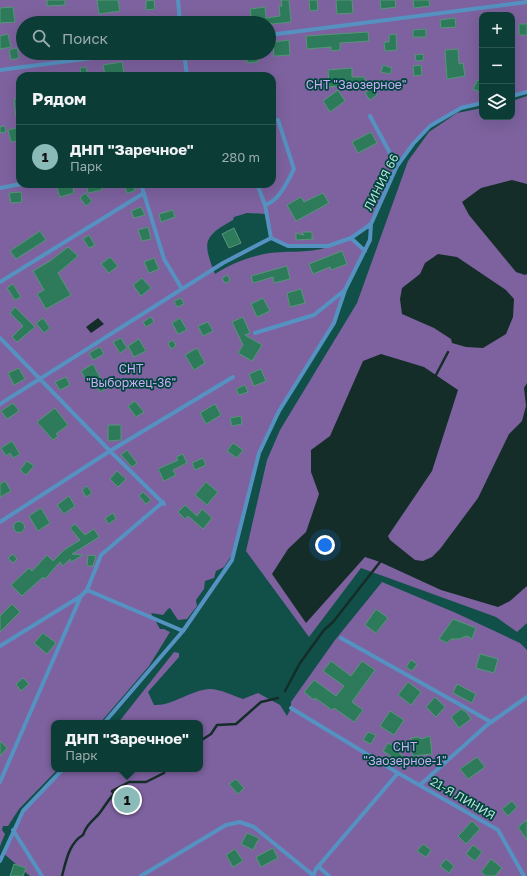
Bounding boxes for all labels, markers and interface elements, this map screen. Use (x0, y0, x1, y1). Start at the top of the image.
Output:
map controls (479, 12, 515, 120)
button: + (479, 12, 515, 48)
search box (16, 16, 276, 60)
icon: search (30, 27, 52, 49)
text: Поиск (62, 29, 108, 47)
button: − (479, 48, 515, 84)
park label: СНТ "Заозерное" (306, 77, 406, 92)
button: layers (479, 84, 515, 120)
text: Рядом (32, 88, 86, 109)
text: ДНП "Заречное" (70, 140, 194, 158)
text: 1 (42, 149, 48, 165)
text: 280 m (222, 149, 260, 165)
street label: ЛИНИЯ 66 (360, 151, 402, 213)
text: Парк (70, 158, 103, 174)
park label: СНТ "Выборжец-36" (86, 361, 176, 390)
your location (315, 535, 335, 555)
popup (51, 720, 203, 772)
text: ДНП "Заречное" (65, 729, 189, 747)
park label: СНТ "Заозерное-1" (363, 739, 447, 768)
text: Парк (65, 747, 98, 763)
street label: 21-Я ЛИНИЯ (428, 773, 498, 823)
pin: 1 (114, 785, 140, 815)

